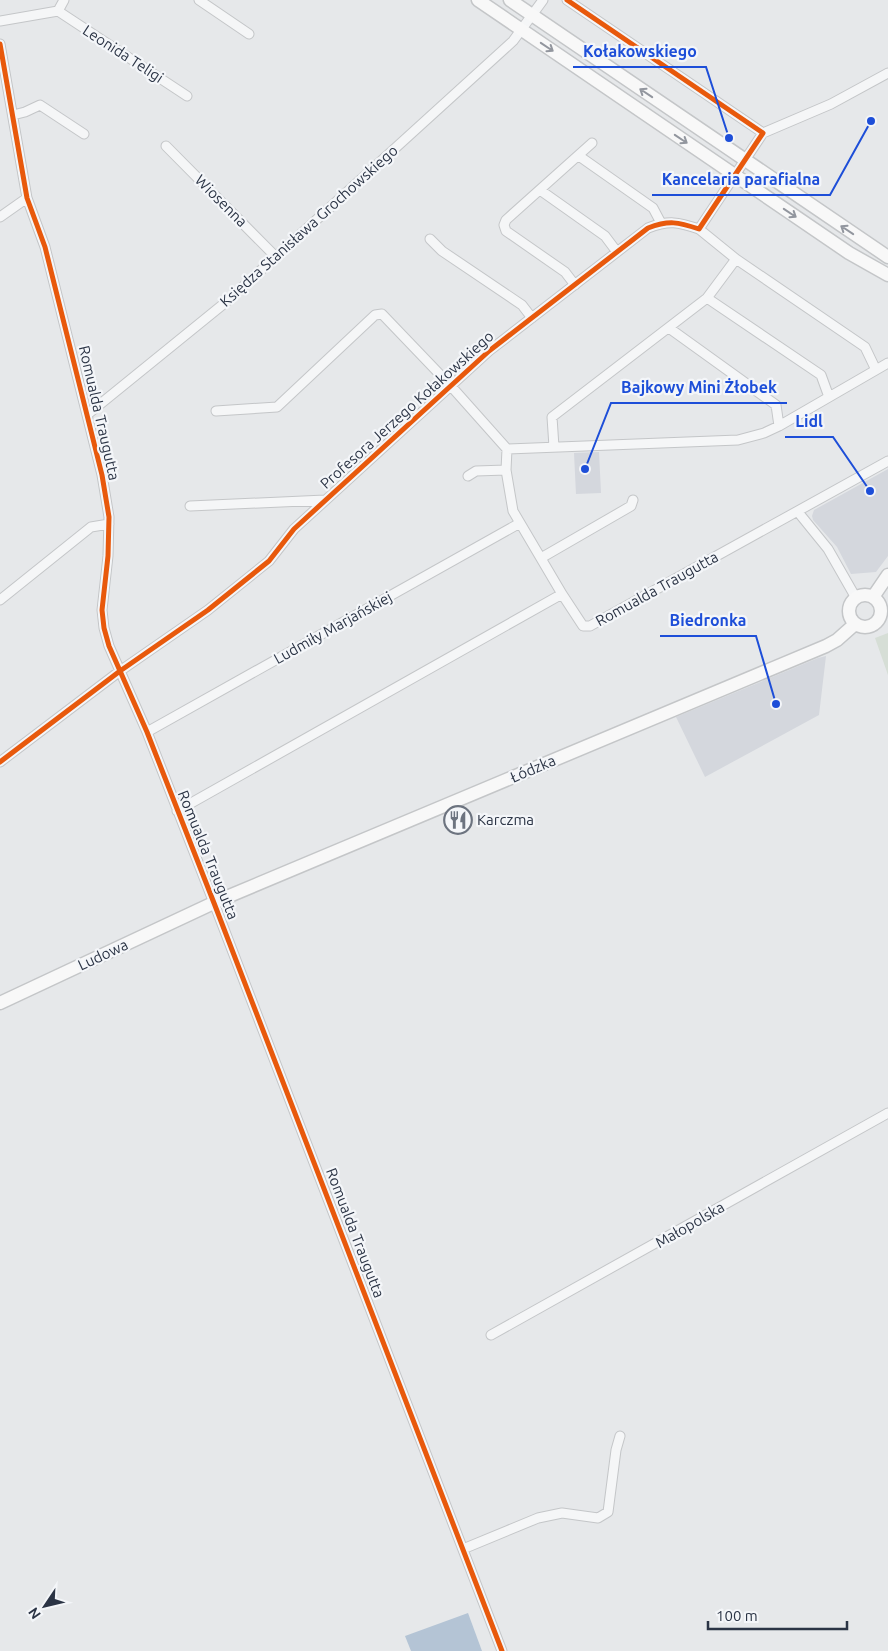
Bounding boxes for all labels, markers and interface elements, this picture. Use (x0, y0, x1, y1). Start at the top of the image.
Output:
street label: Leonida Teligi (80, 21, 167, 86)
callout: Kołakowskiego (573, 36, 706, 67)
one-way arrow (540, 42, 554, 52)
text: Kołakowskiego (583, 42, 697, 60)
one-way arrow (640, 88, 654, 98)
one-way arrow (674, 134, 688, 144)
street label: Księdza Stanisława Grochowskiego (216, 141, 401, 310)
callout: Kancelaria parafialna (652, 164, 830, 195)
text: Kancelaria parafialna (662, 170, 820, 188)
street label: Wiosenna (192, 171, 251, 230)
one-way arrow (782, 208, 796, 218)
one-way arrow (841, 224, 855, 234)
street label: Profesora Jerzego Kołakowskiego (317, 327, 497, 492)
street label: Romualda Traugutta (76, 344, 123, 482)
callout: Bajkowy Mini Żłobek (611, 372, 787, 403)
text: Bajkowy Mini Żłobek (621, 378, 777, 396)
callout: Lidl (785, 406, 833, 437)
text: Lidl (795, 412, 823, 430)
street label: Romualda Traugutta (592, 548, 721, 629)
street label: Ludmiły Marjańskiej (271, 588, 395, 667)
callout: Biedronka (660, 605, 756, 636)
text: Biedronka (670, 611, 746, 629)
street label: Łódzka (508, 751, 558, 786)
street label: Romualda Traugutta (175, 788, 242, 922)
restaurant icon: Karczma (443, 805, 473, 835)
place label: Karczma (477, 811, 534, 828)
street label: Ludowa (75, 936, 130, 973)
street label: Romualda Traugutta (323, 1166, 388, 1300)
street label: Małopolska (652, 1198, 727, 1251)
north arrow (20, 1581, 70, 1631)
scale bar (708, 1598, 847, 1630)
text: N (25, 1605, 44, 1622)
text: 100 m (716, 1607, 758, 1624)

